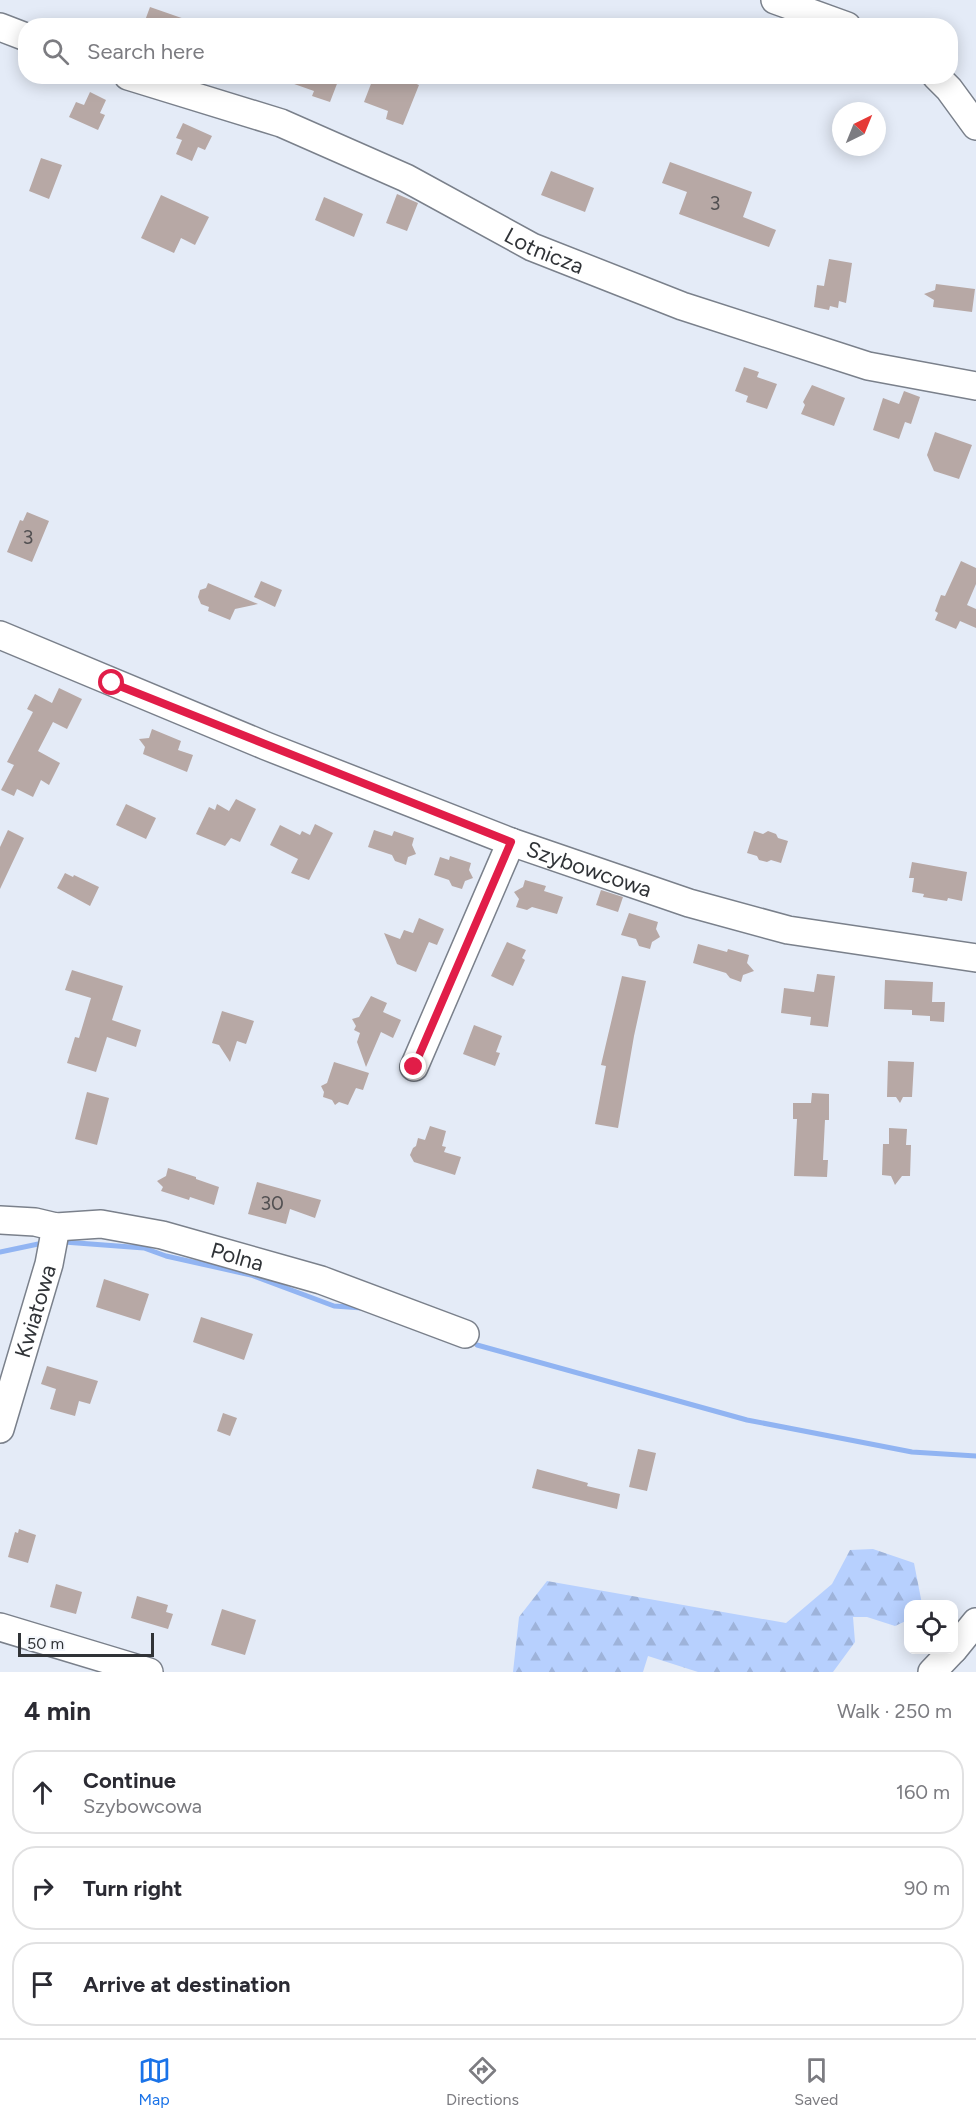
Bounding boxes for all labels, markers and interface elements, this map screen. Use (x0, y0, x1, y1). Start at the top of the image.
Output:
search box (18, 18, 958, 84)
icon: search (39, 35, 72, 68)
text: Search here (87, 38, 205, 65)
north arrow (832, 102, 886, 156)
house number: 3 (710, 191, 720, 215)
street label: Lotnicza (500, 222, 588, 280)
house number: 3 (23, 525, 33, 549)
route start (98, 669, 124, 695)
street label: Szybowcowa (523, 835, 655, 903)
route end (400, 1053, 426, 1079)
house number: 30 (260, 1191, 284, 1215)
street label: Polna (208, 1237, 267, 1277)
street label: Kwiatowa (9, 1261, 62, 1361)
map controls (904, 1600, 958, 1654)
button: locate (904, 1600, 958, 1654)
scale bar (18, 1630, 154, 1658)
text: 50 m (27, 1634, 64, 1653)
text: 4 min (24, 1695, 91, 1727)
text: Walk · 250 m (837, 1699, 952, 1723)
text: Continue (83, 1767, 176, 1794)
icon: ahead (26, 1776, 59, 1809)
text: 160 m (896, 1780, 950, 1804)
text: Szybowcowa (83, 1794, 202, 1818)
icon: right (26, 1872, 59, 1905)
text: Turn right (83, 1875, 182, 1902)
text: 90 m (904, 1876, 950, 1900)
icon: arrive (26, 1968, 59, 2001)
text: Arrive at destination (83, 1971, 291, 1998)
tab: Map (138, 2054, 171, 2109)
tab: Directions (446, 2054, 519, 2109)
tab: Saved (794, 2054, 838, 2109)

